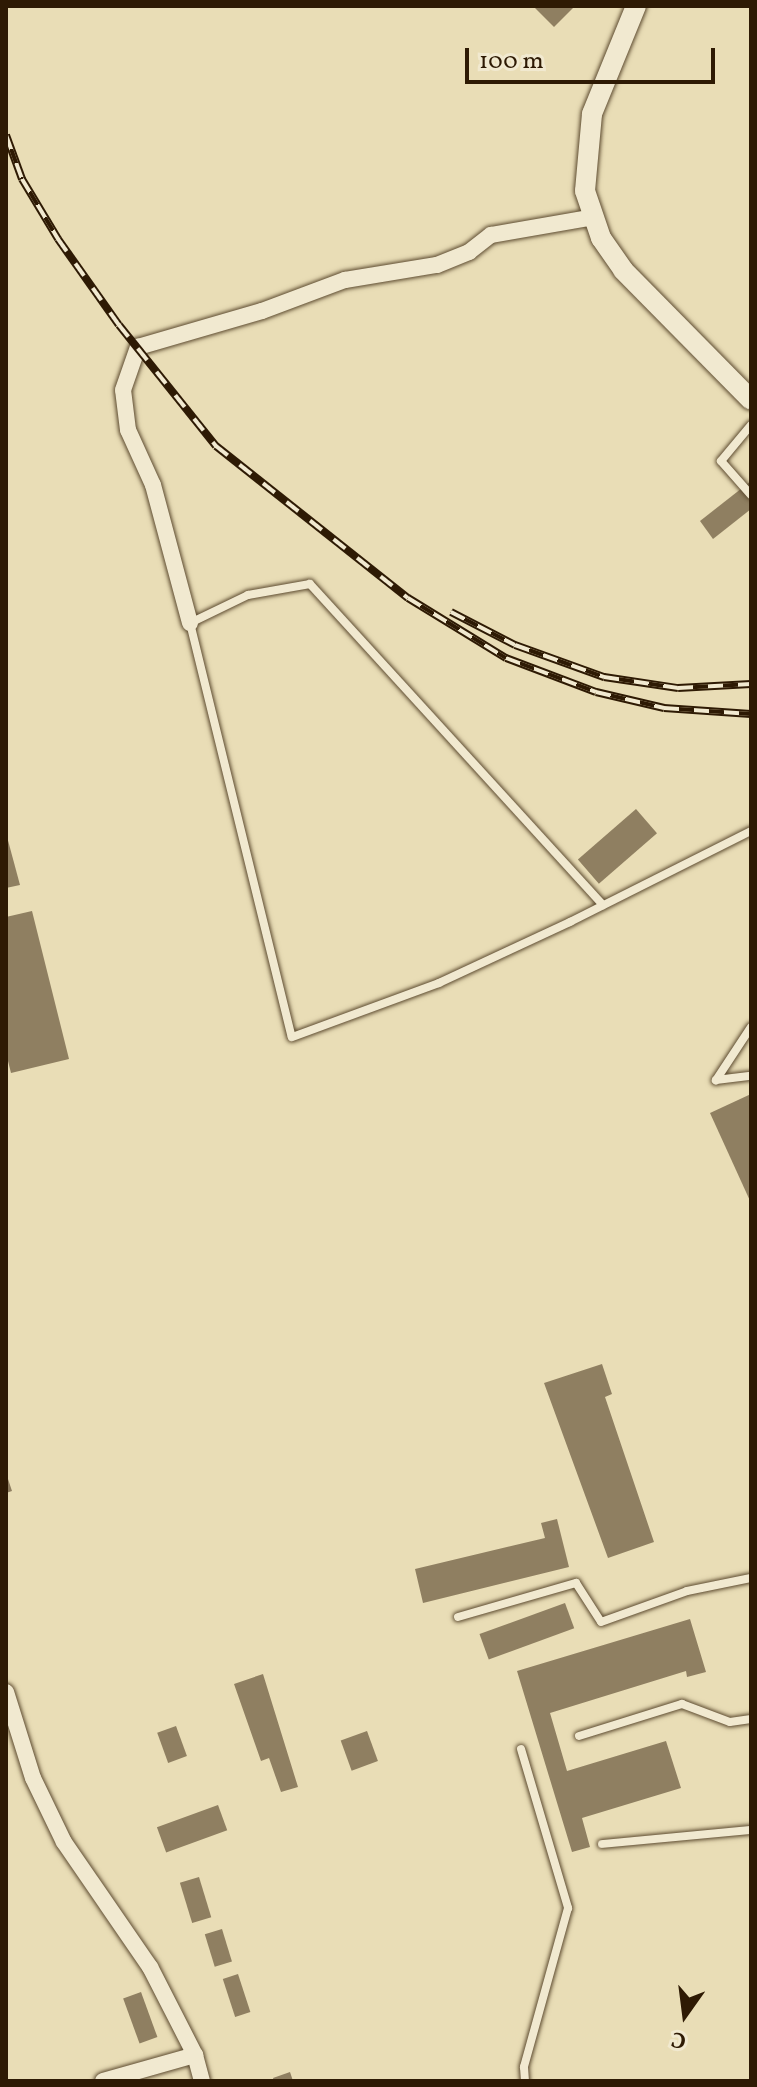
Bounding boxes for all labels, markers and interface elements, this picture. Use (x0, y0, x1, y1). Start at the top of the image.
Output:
scale bar (469, 32, 719, 82)
text: 100 m (479, 45, 544, 79)
north arrow (645, 1975, 725, 2055)
text: С (668, 2022, 690, 2056)

